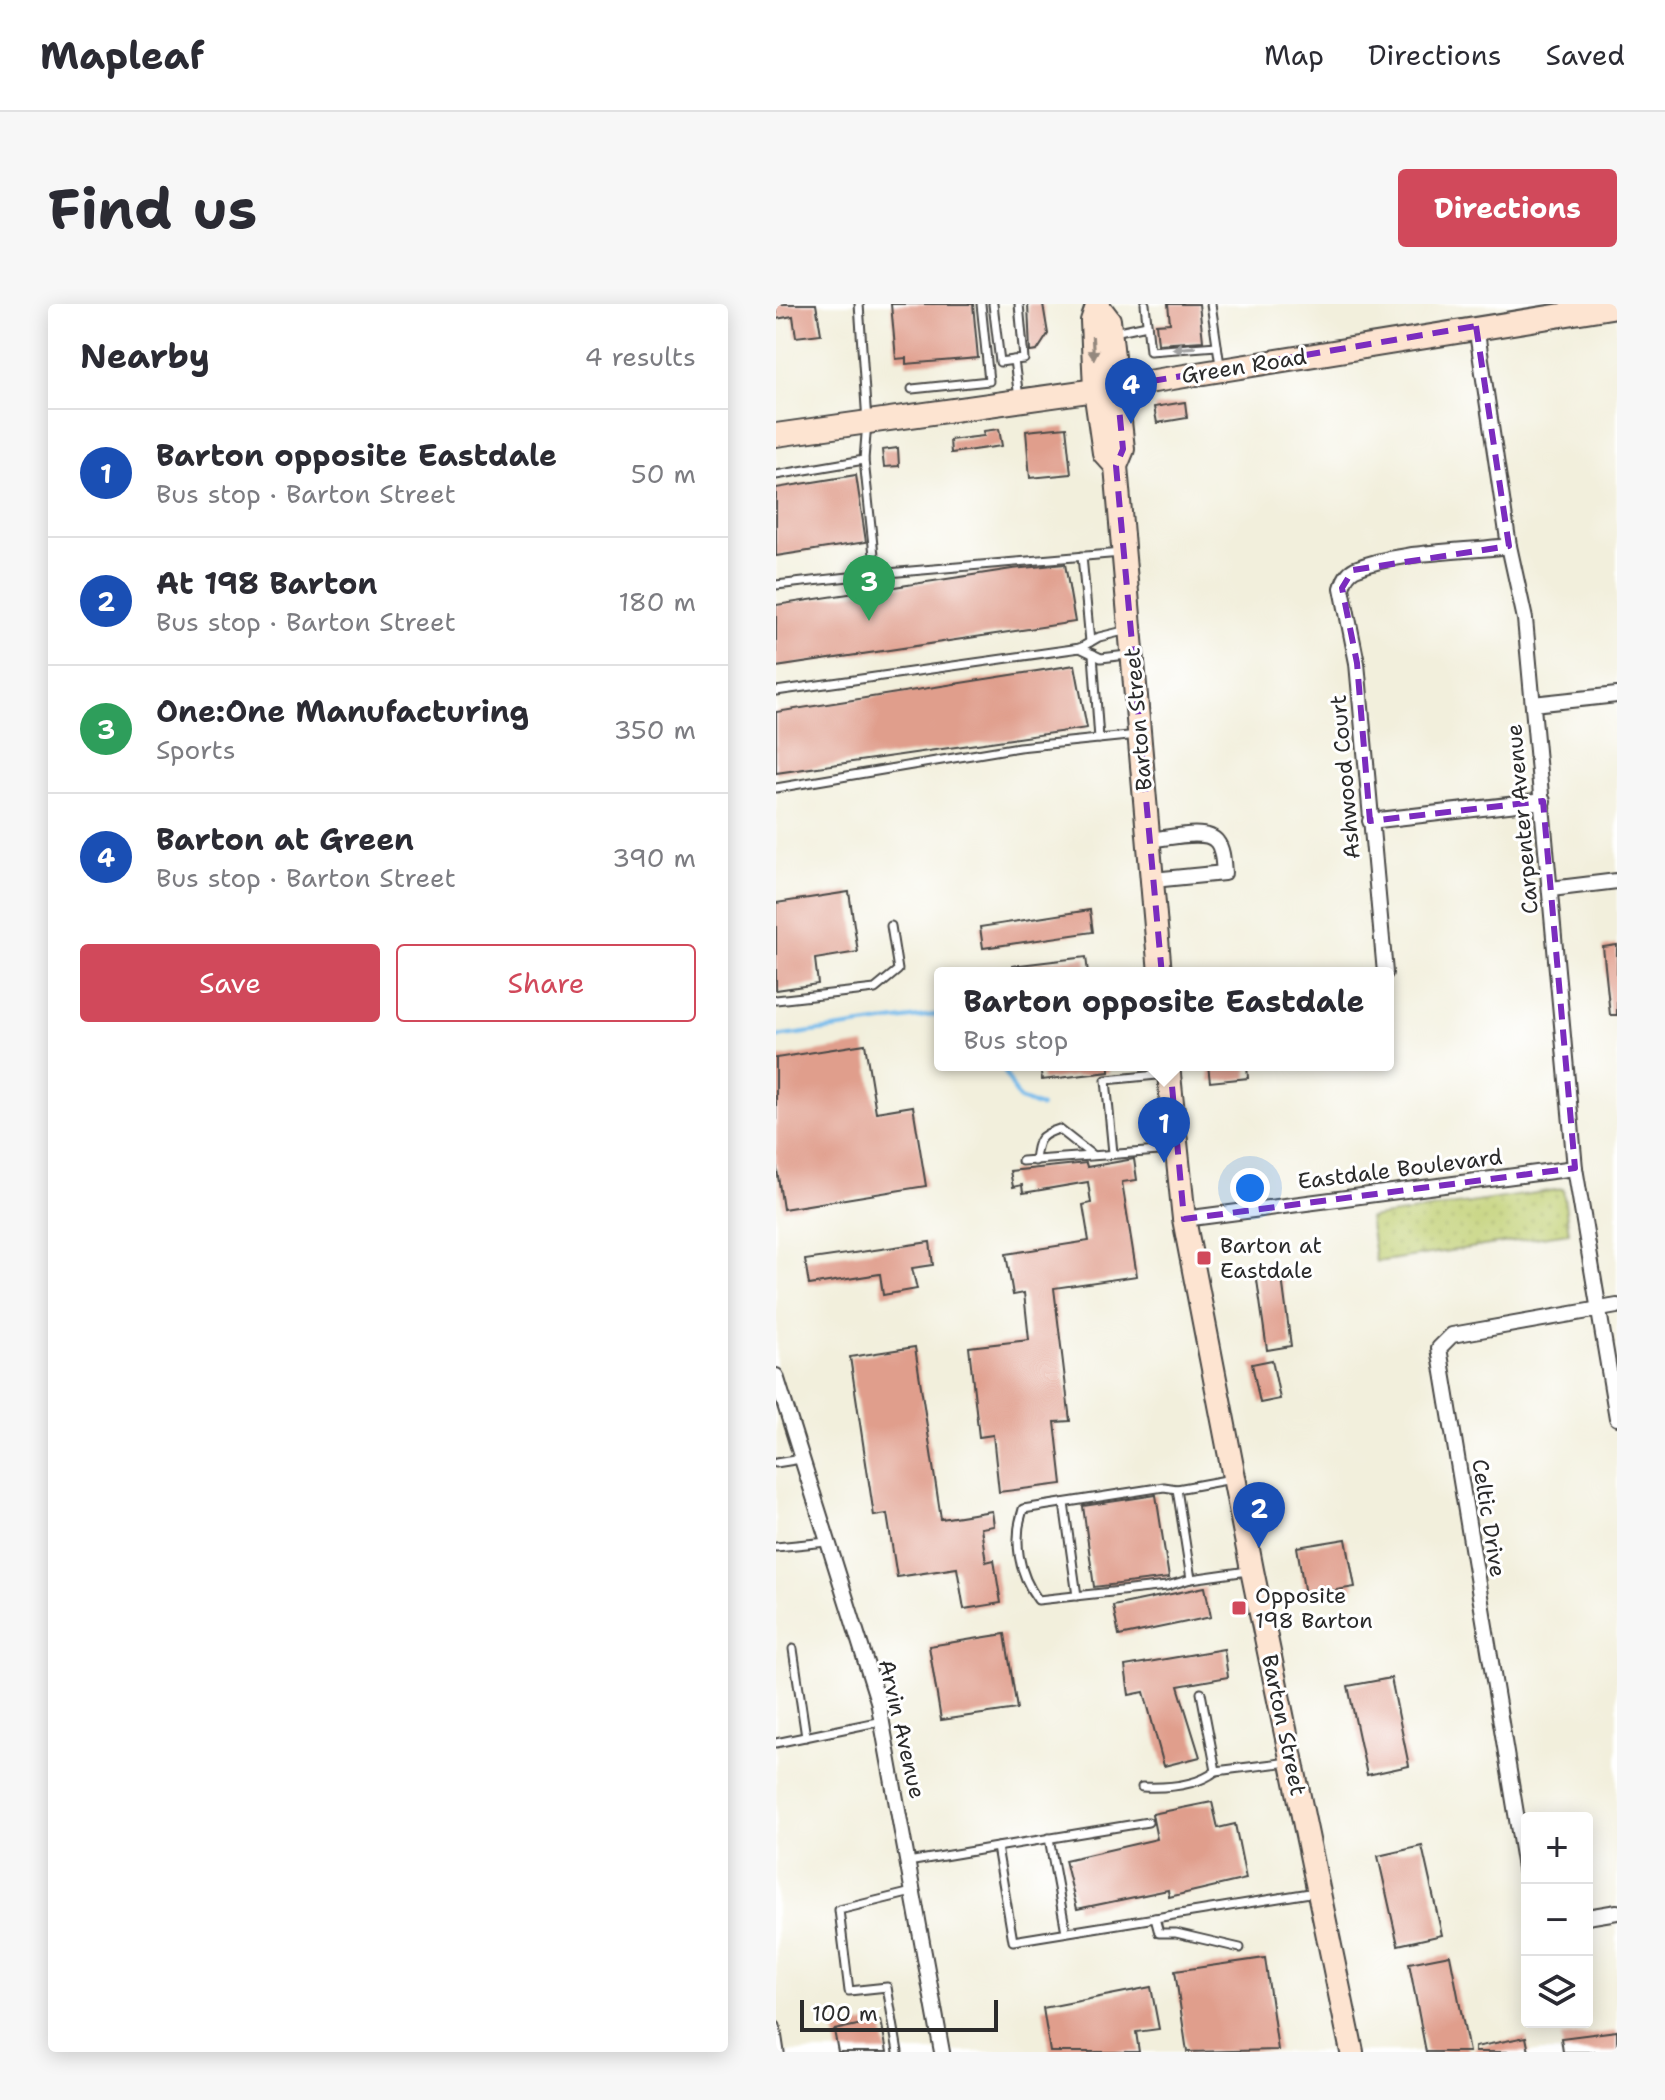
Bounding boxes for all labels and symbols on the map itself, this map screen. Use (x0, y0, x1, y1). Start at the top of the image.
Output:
one-way arrow (1087, 336, 1100, 361)
one-way arrow (1171, 342, 1196, 355)
street label: Green Road (1179, 342, 1309, 390)
pin: 4 (1105, 358, 1157, 424)
pin: 3 (843, 555, 895, 621)
street label: Barton Street (1117, 646, 1159, 792)
street label: Ashwood Court (1323, 694, 1367, 860)
street label: Carpenter Avenue (1499, 723, 1545, 915)
pin: 1 (1138, 1097, 1190, 1163)
street label: Eastdale Boulevard (1296, 1142, 1504, 1196)
your location (1230, 1168, 1270, 1208)
place label: Barton at Eastdale (1220, 1231, 1322, 1285)
marker: Barton at Eastdale (1195, 1249, 1213, 1267)
street label: Celtic Drive (1465, 1457, 1513, 1579)
pin: 2 (1233, 1482, 1285, 1548)
place label: Opposite 198 Barton (1255, 1581, 1373, 1635)
marker: Opposite 198 Barton (1230, 1599, 1248, 1617)
street label: Barton Street (1255, 1652, 1313, 1798)
street label: Arvin Avenue (872, 1656, 932, 1802)
scale bar (800, 1996, 998, 2032)

